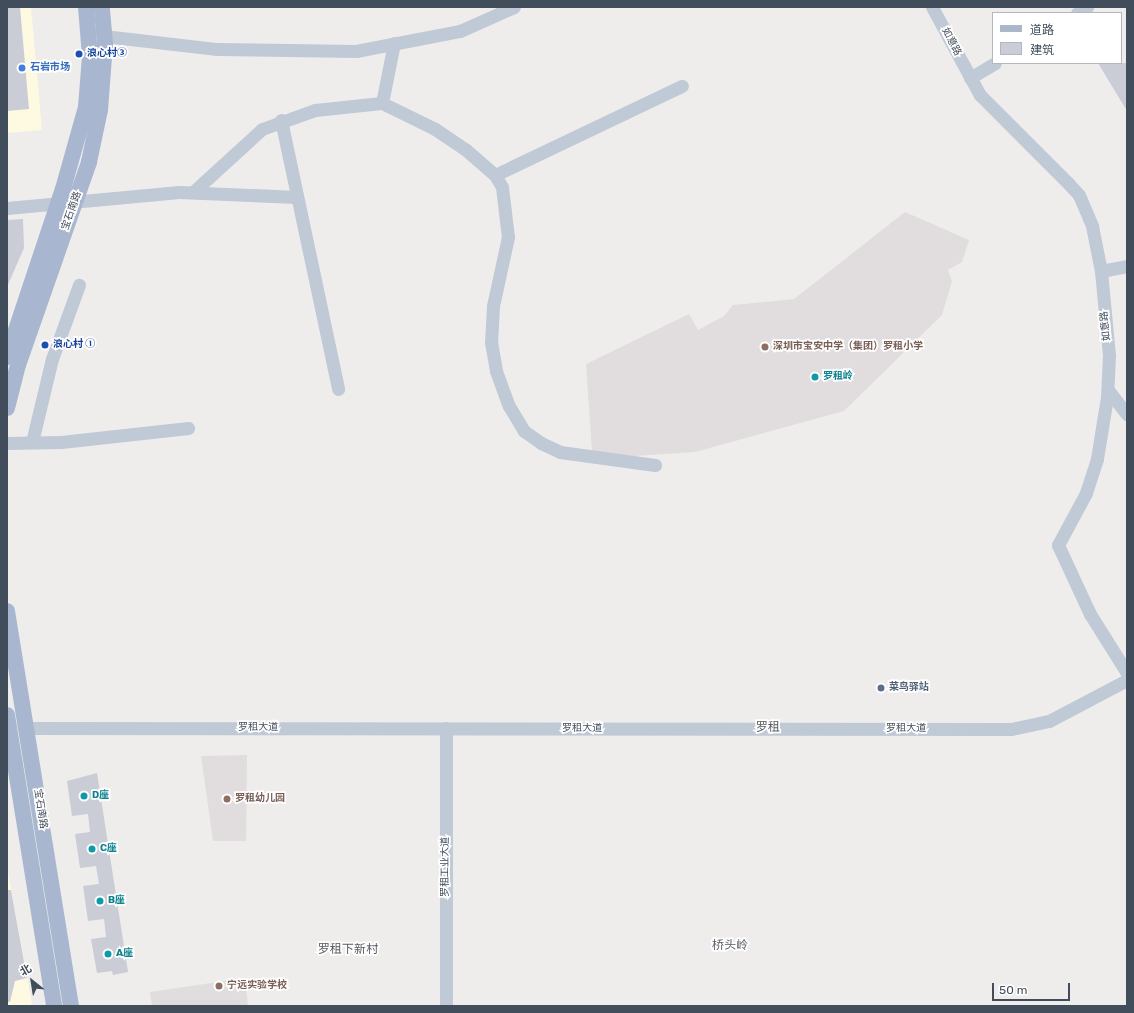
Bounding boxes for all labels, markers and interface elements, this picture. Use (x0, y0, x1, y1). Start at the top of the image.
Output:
legend (992, 12, 1122, 64)
text: 道路 (1030, 23, 1054, 37)
street label: 如意路 (939, 26, 963, 58)
text: 建筑 (1030, 43, 1054, 57)
place label: 浪心村③ (87, 48, 127, 60)
marker: 浪心村③ (74, 49, 84, 59)
place label: 石岩市场 (30, 62, 70, 74)
marker: 石岩市场 (17, 63, 27, 73)
street label: 宝石南路 (60, 190, 84, 232)
street label: 如意路 (1098, 310, 1114, 342)
place label: 浪心村 ① (53, 339, 95, 351)
marker: 浪心村 ① (40, 340, 50, 350)
place label: 深圳市宝安中学（集团）罗租小学 (773, 341, 923, 353)
marker: 深圳市宝安中学（集团）罗租小学 (760, 342, 770, 352)
place label: 罗租岭 (823, 371, 853, 383)
marker: 罗租岭 (810, 372, 820, 382)
place label: 菜鸟驿站 (889, 682, 929, 694)
marker: 菜鸟驿站 (876, 683, 886, 693)
district label: 罗租 (756, 721, 780, 735)
street label: 罗租大道 (238, 722, 278, 734)
street label: 罗租大道 (562, 723, 602, 735)
street label: 罗租大道 (886, 723, 926, 735)
street label: 宝石南路 (31, 788, 49, 830)
place label: D座 (92, 790, 109, 802)
marker: D座 (79, 791, 89, 801)
place label: 罗租幼儿园 (235, 793, 285, 805)
marker: 罗租幼儿园 (222, 794, 232, 804)
street label: 罗租工业大道 (440, 837, 452, 897)
place label: C座 (100, 843, 117, 855)
marker: C座 (87, 844, 97, 854)
place label: B座 (108, 895, 125, 907)
marker: B座 (95, 896, 105, 906)
district label: 桥头岭 (712, 939, 748, 953)
district label: 罗租下新村 (318, 943, 378, 957)
place label: A座 (116, 948, 133, 960)
marker: A座 (103, 949, 113, 959)
north arrow (12, 961, 52, 1001)
text: 北 (18, 962, 34, 979)
scale bar (994, 975, 1072, 1001)
place label: 宁远实验学校 (227, 980, 287, 992)
marker: 宁远实验学校 (214, 981, 224, 991)
text: 50 m (999, 983, 1027, 997)

